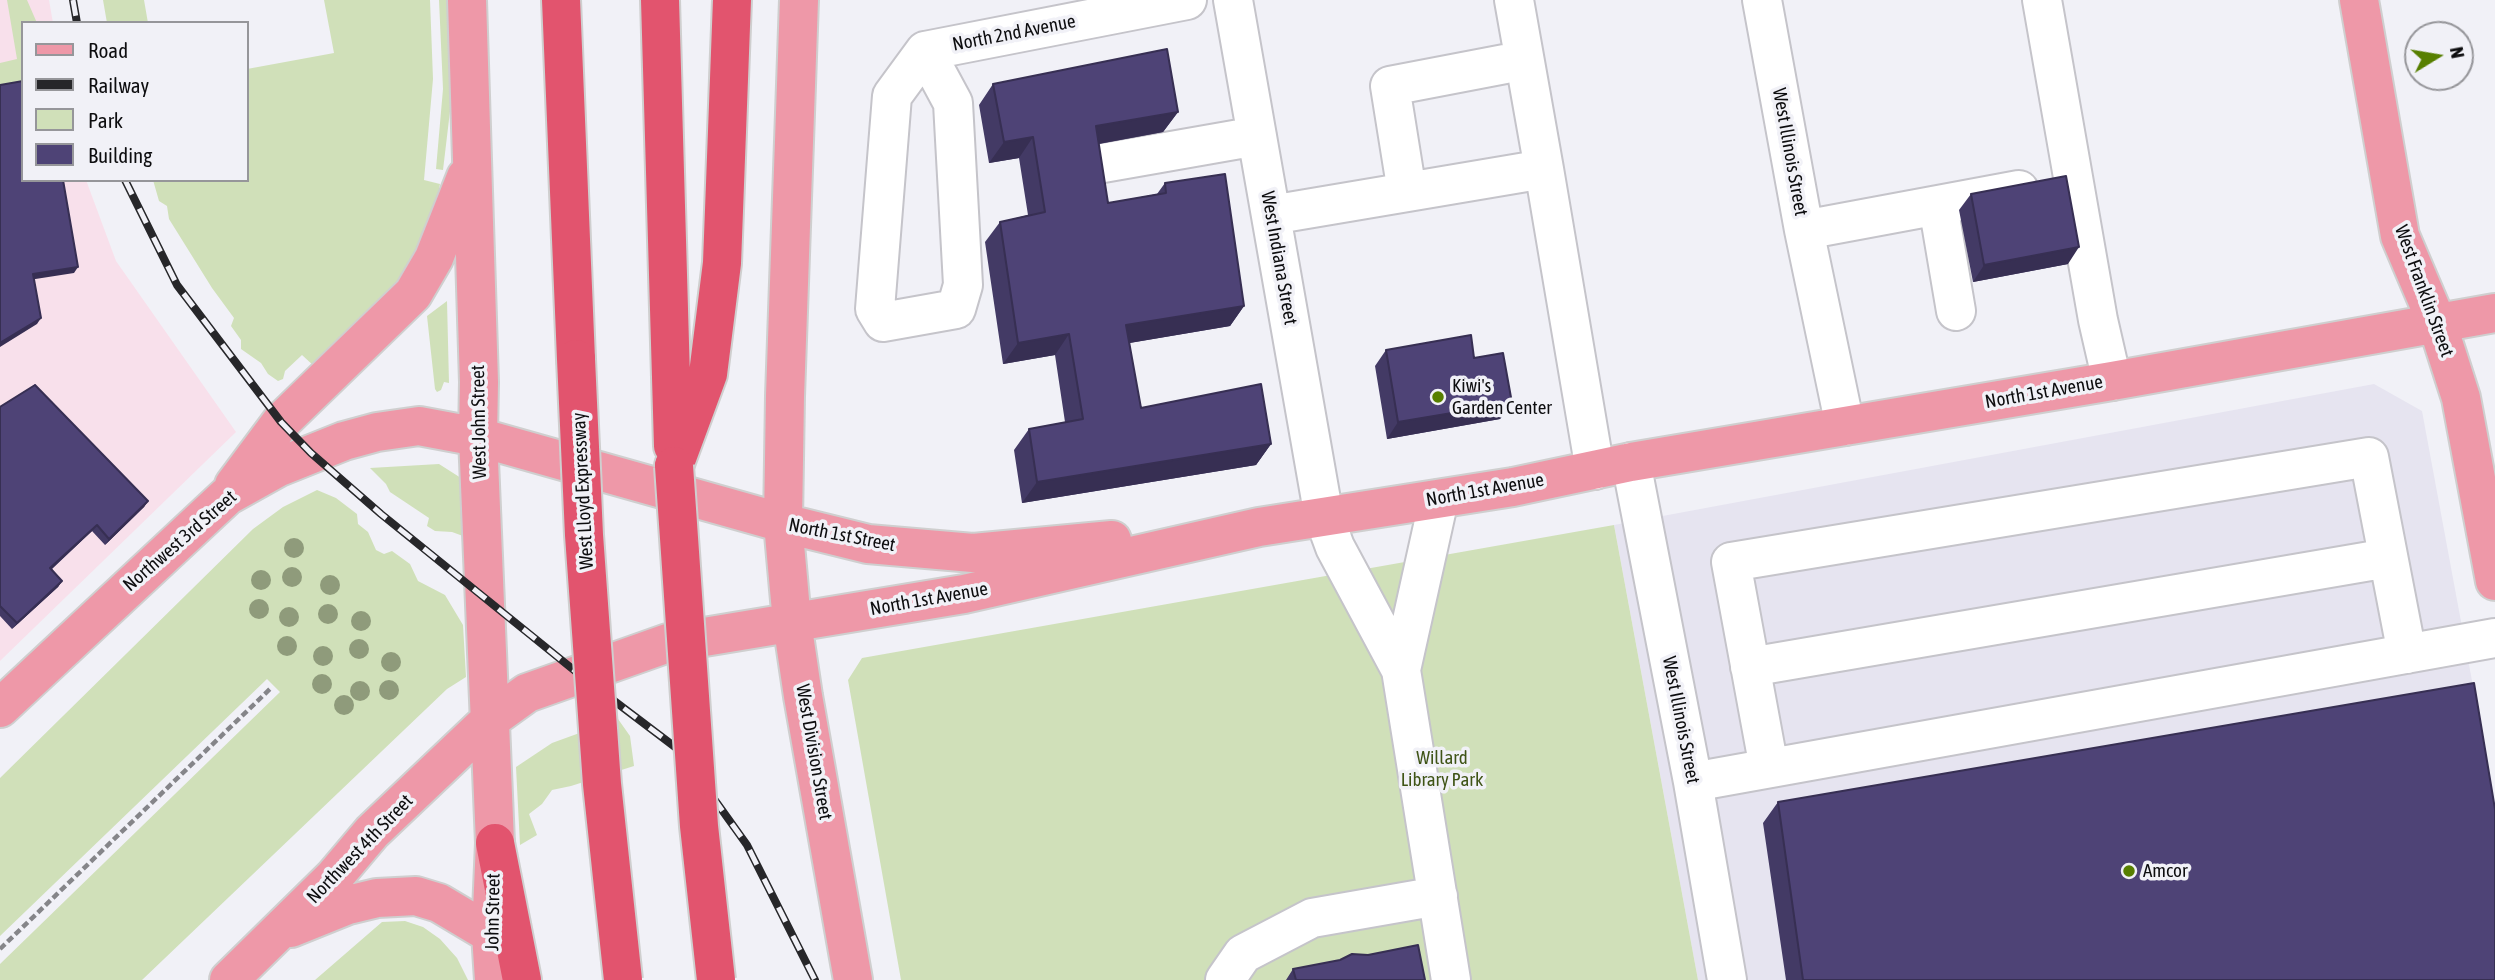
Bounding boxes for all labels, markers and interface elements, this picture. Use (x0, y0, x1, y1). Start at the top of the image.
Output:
street label: North 2nd Avenue (950, 10, 1078, 56)
legend (21, 21, 248, 182)
north arrow (2404, 21, 2474, 91)
text: Road (88, 38, 128, 62)
text: N (2446, 45, 2470, 60)
text: Railway (88, 73, 149, 97)
street label: West Illinois Street (1768, 86, 1812, 218)
text: Park (88, 108, 123, 132)
text: Building (88, 143, 152, 167)
street label: West Indiana Street (1256, 189, 1302, 327)
street label: West Franklin Street (2390, 222, 2458, 360)
street label: West John Street (467, 365, 491, 479)
street label: North 1st Avenue (1983, 370, 2105, 414)
place label: Kiwi's Garden Center (1452, 375, 1552, 419)
marker: Kiwi's Garden Center (1430, 389, 1446, 405)
street label: West Lloyd Expressway (568, 412, 598, 570)
street label: North 1st Avenue (1424, 468, 1546, 512)
street label: Northwest 3rd Street (119, 486, 241, 596)
street label: North 1st Street (787, 513, 897, 557)
street label: North 1st Avenue (868, 577, 990, 621)
street label: West Illinois Street (1657, 654, 1705, 786)
street label: West Division Street (791, 682, 837, 822)
park label: Willard Library Park (1401, 747, 1483, 791)
street label: Northwest 4th Street (302, 790, 418, 908)
place label: Amcor (2143, 860, 2188, 882)
marker: Amcor (2121, 863, 2137, 879)
street label: John Street (481, 873, 505, 951)

